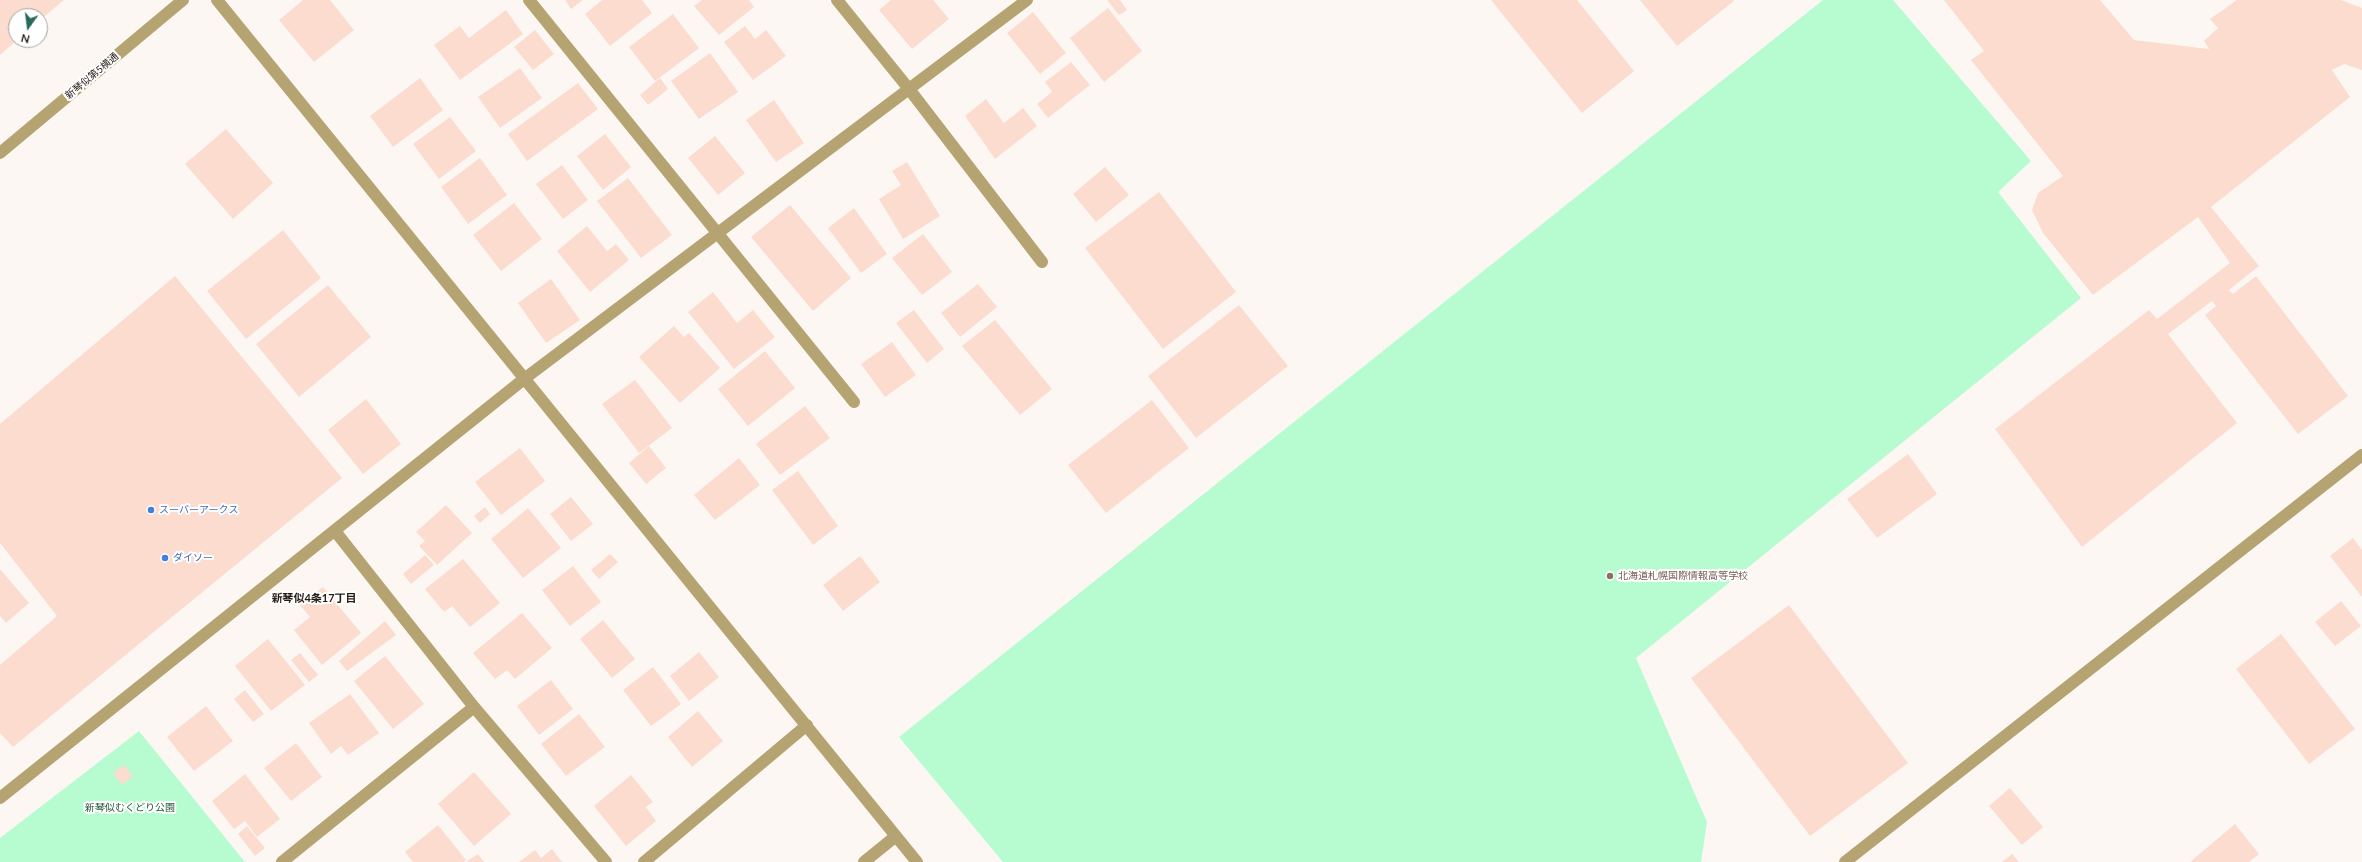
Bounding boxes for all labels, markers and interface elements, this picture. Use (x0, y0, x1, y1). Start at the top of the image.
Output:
north arrow (8, 8, 48, 48)
text: N (20, 32, 31, 46)
street label: 新琴似第5横通 (63, 50, 121, 102)
place label: スーパーアークス (159, 504, 238, 516)
marker: スーパーアークス (146, 505, 156, 515)
place label: ダイソー (173, 552, 213, 564)
marker: ダイソー (160, 553, 170, 563)
place label: 北海道札幌国際情報高等学校 (1618, 570, 1748, 582)
marker: 北海道札幌国際情報高等学校 (1605, 571, 1615, 581)
district label: 新琴似4条17丁目 (271, 591, 357, 605)
park label: 新琴似むくどり公園 (85, 802, 175, 814)

